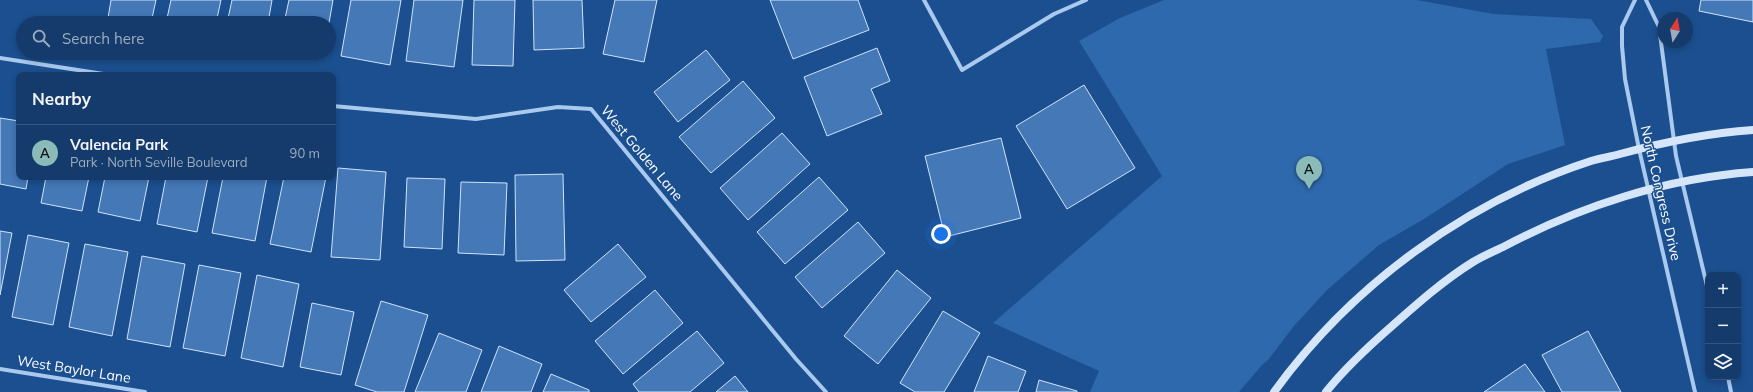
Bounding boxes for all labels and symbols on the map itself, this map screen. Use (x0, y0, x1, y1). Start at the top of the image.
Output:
north arrow (1657, 12, 1693, 48)
street label: West Golden Lane (597, 102, 687, 204)
street label: North Congress Drive (1637, 124, 1685, 262)
pin: A (1296, 156, 1322, 189)
your location (931, 224, 951, 244)
street label: West Baylor Lane (16, 351, 132, 387)

